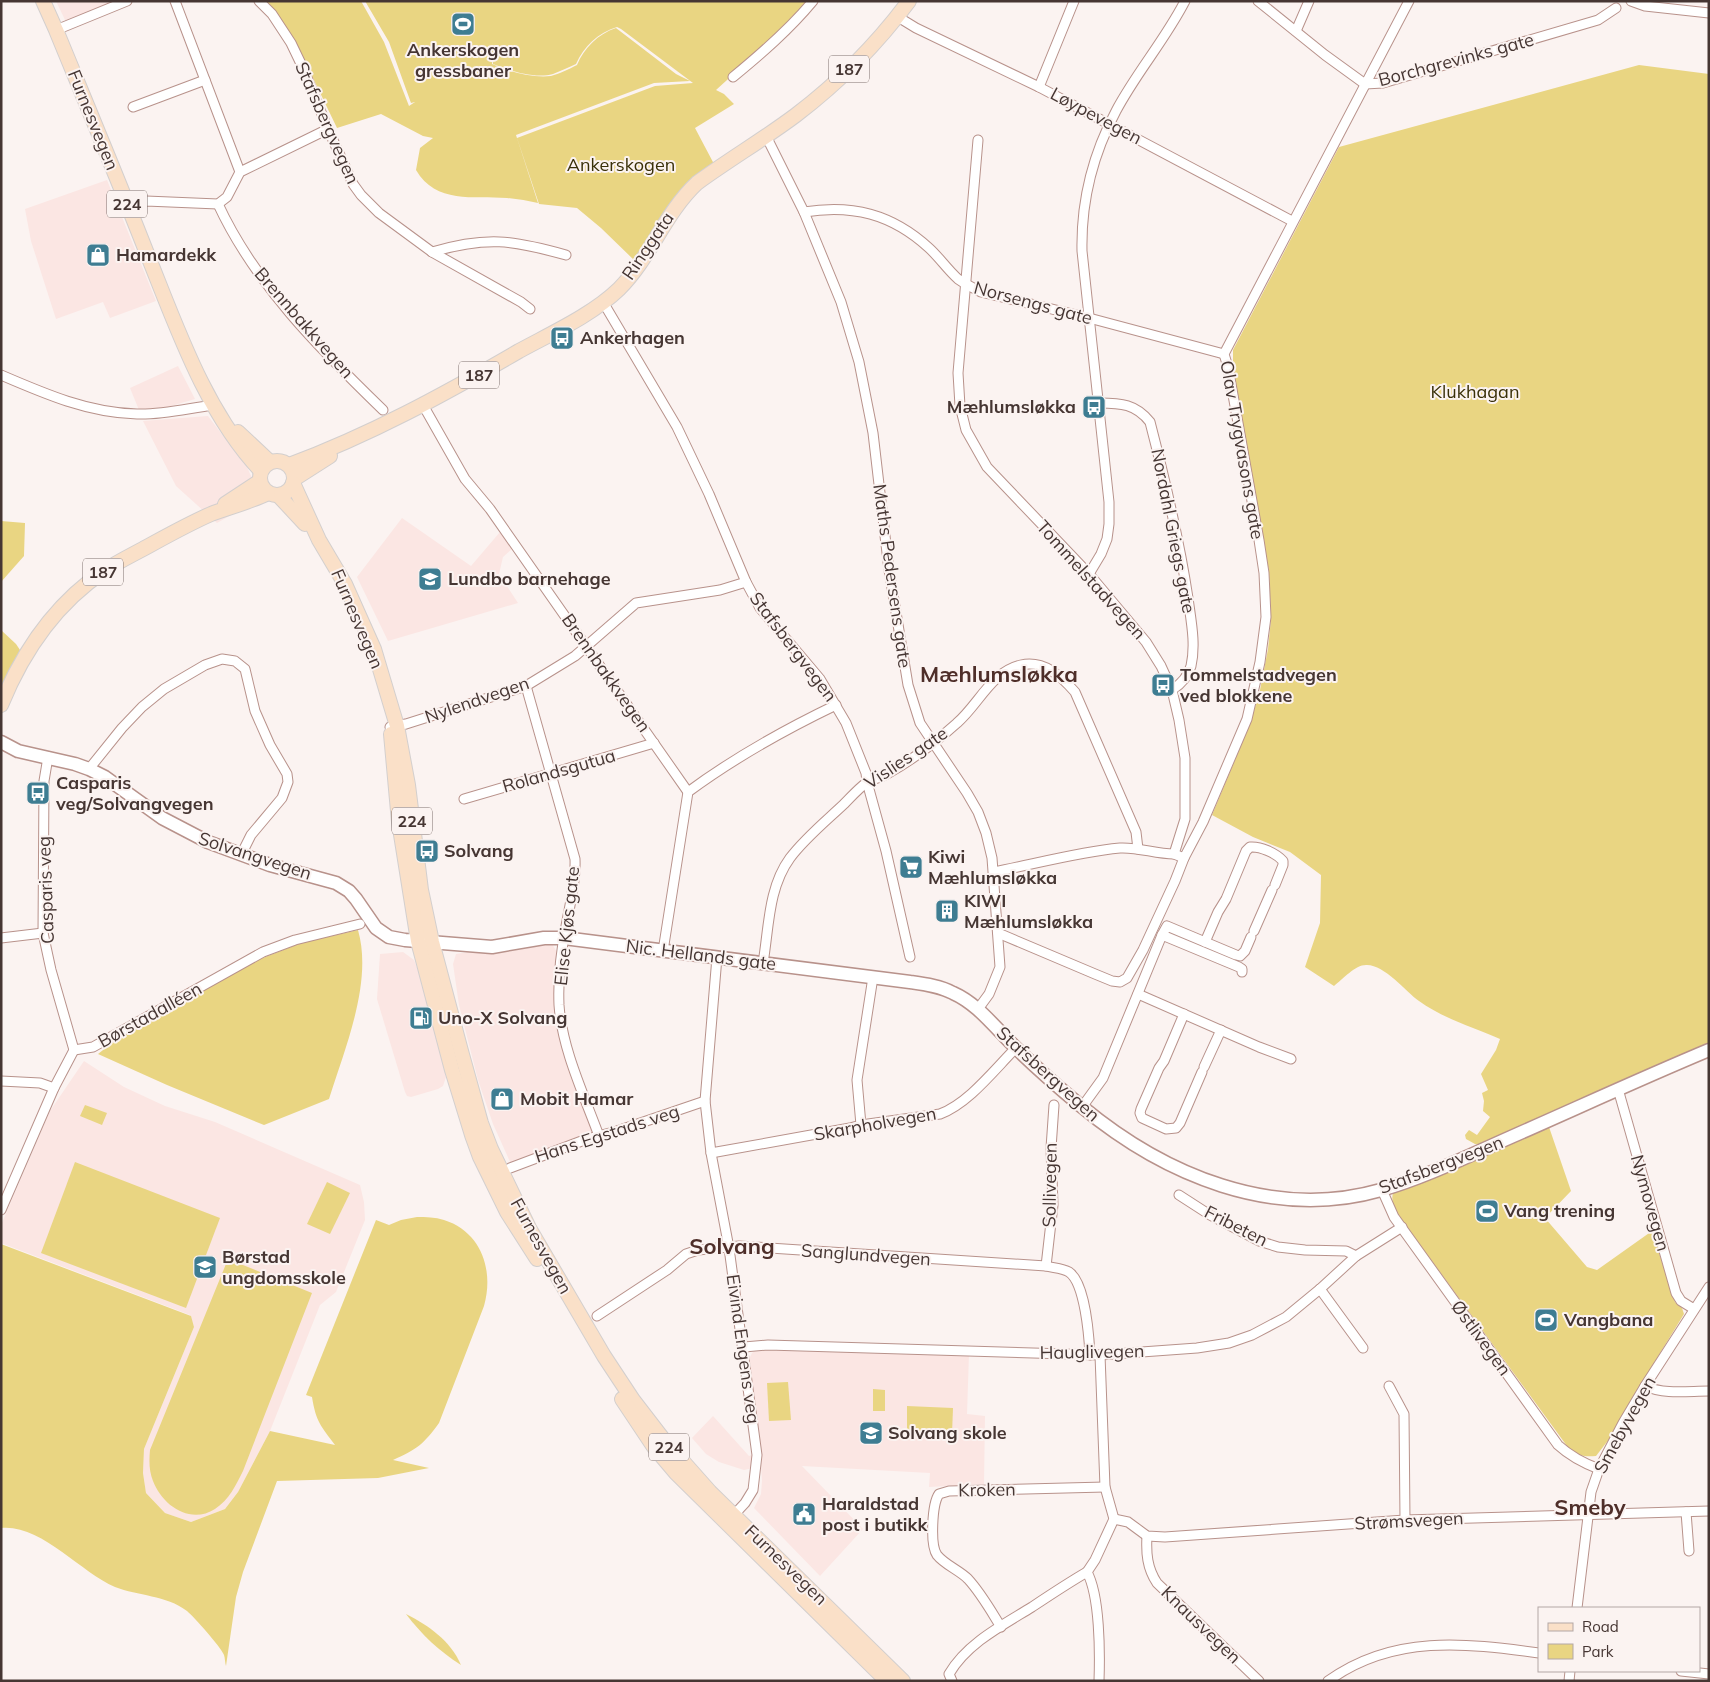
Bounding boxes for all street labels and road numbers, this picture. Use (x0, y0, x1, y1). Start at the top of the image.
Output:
street label: Borchgrevinks gate (1376, 28, 1536, 91)
road number: 187 (829, 56, 869, 82)
street label: Stafsbergvegen (290, 58, 365, 188)
street label: Furnesvegen (63, 66, 124, 173)
street label: Løypevegen (1047, 82, 1146, 149)
road number: 224 (107, 190, 147, 218)
street label: Ringgata (617, 207, 679, 284)
street label: Brennbakkvegen (250, 262, 359, 383)
street label: Norsengs gate (971, 276, 1095, 329)
street label: Olav Trygvasons gate (1215, 359, 1270, 541)
road number: 187 (459, 362, 499, 388)
street label: Nordahl Griegs gate (1146, 447, 1201, 615)
street label: Maths Pedersens gate (868, 483, 917, 669)
street label: Tommelstadvegen (1032, 515, 1151, 644)
road number: 187 (83, 558, 123, 586)
street label: Furnesvegen (326, 565, 389, 672)
street label: Stafsbergvegen (745, 587, 842, 706)
street label: Brennbakkvegen (557, 609, 656, 737)
street label: Nylendvegen (422, 671, 532, 728)
street label: Vislies gate (860, 721, 952, 794)
street label: Rolandsgutua (500, 743, 618, 798)
road number: 224 (392, 808, 432, 834)
street label: Solvangvegen (196, 826, 315, 885)
street label: Casparis veg (32, 836, 59, 944)
street label: Elise Kjøs gate (549, 865, 584, 987)
street label: Nic. Hellands gate (625, 934, 778, 975)
street label: Børstadalléen (94, 977, 206, 1053)
street label: Stafsbergvegen (992, 1021, 1105, 1126)
street label: Hans Egstads veg (532, 1099, 682, 1168)
street label: Skarpholvegen (812, 1101, 938, 1146)
street label: Stafsbergvegen (1375, 1130, 1506, 1199)
street label: Sollivegen (1037, 1142, 1062, 1228)
street label: Nymovegen (1626, 1152, 1675, 1254)
street label: Furnesvegen (506, 1194, 577, 1298)
street label: Fribeten (1201, 1200, 1272, 1251)
street label: Sanglundvegen (800, 1238, 932, 1271)
street label: Eivind Engens veg (722, 1273, 765, 1425)
street label: Østlivegen (1446, 1295, 1517, 1380)
street label: Hauglivegen (1039, 1339, 1145, 1364)
street label: Smebyvegen (1588, 1372, 1661, 1477)
road number: 224 (649, 1434, 689, 1460)
street label: Kroken (958, 1478, 1016, 1502)
street label: Strømsvegen (1354, 1506, 1464, 1535)
street label: Furnesvegen (740, 1519, 833, 1610)
street label: Knausvegen (1157, 1581, 1246, 1668)

